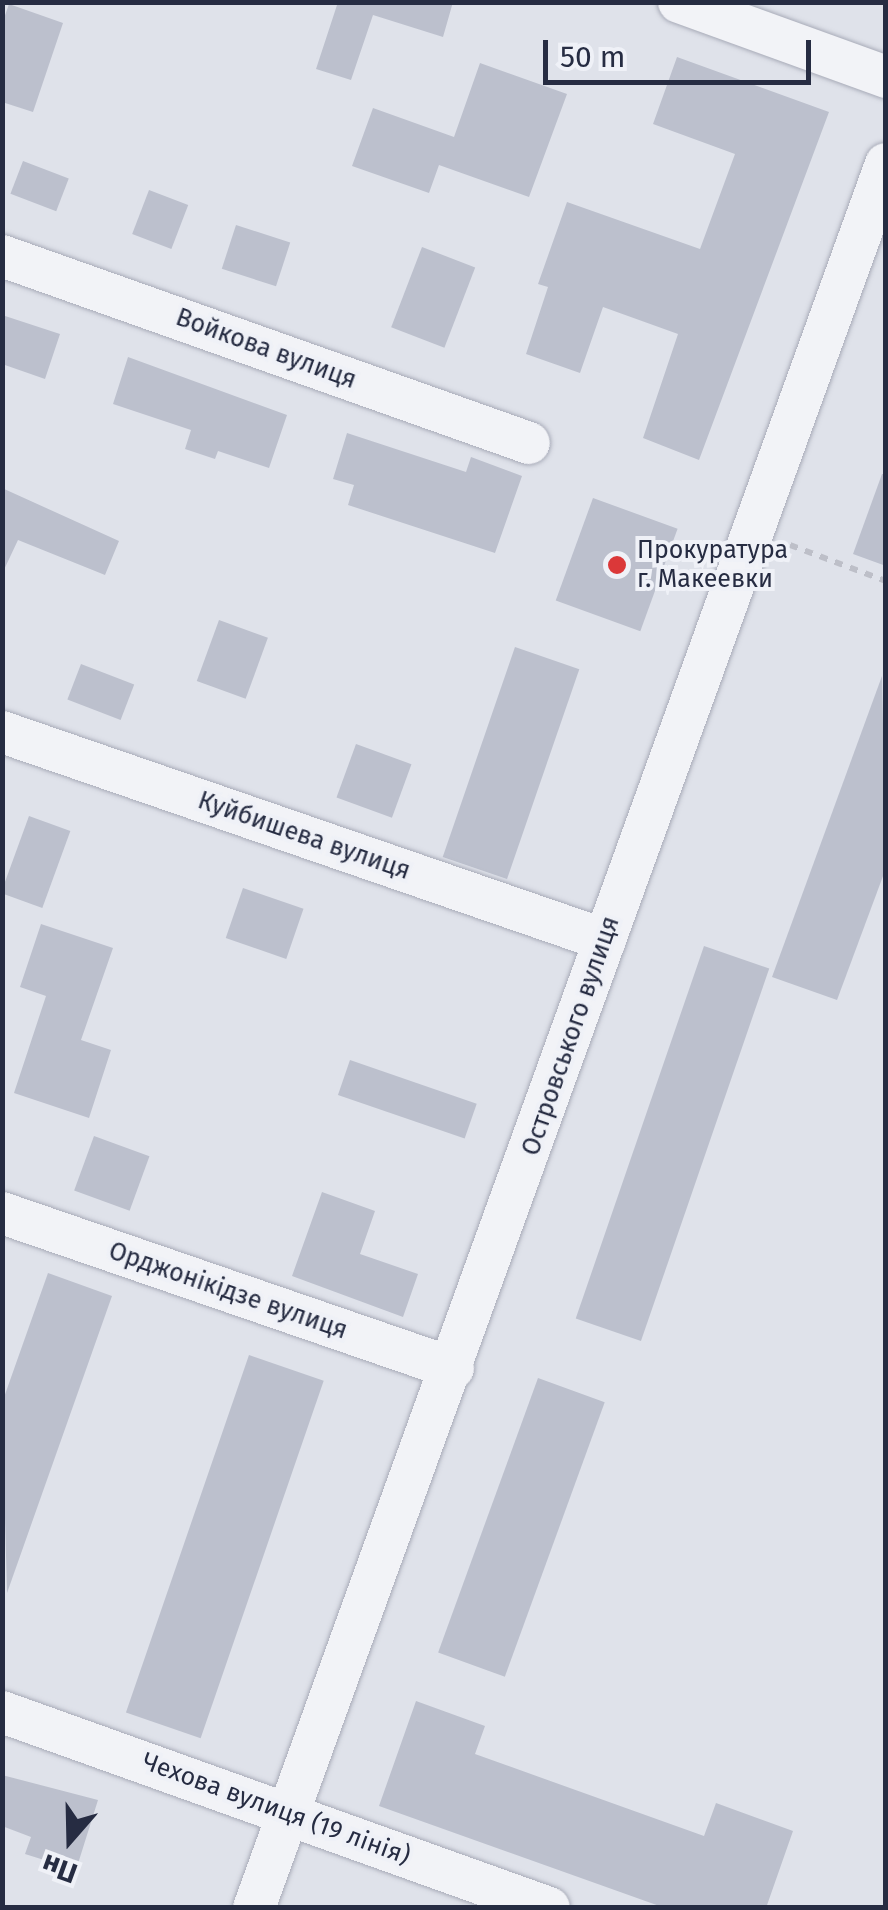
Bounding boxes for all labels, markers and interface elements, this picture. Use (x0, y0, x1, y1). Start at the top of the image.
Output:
scale bar (548, 20, 816, 82)
text: 50 m (560, 39, 625, 75)
street label: Войкова вулиця (172, 302, 360, 396)
place label: Прокуратура г. Макеевки (637, 536, 788, 595)
marker: Прокуратура г. Макеевки (606, 554, 628, 576)
street label: Куйбишева вулиця (194, 786, 414, 886)
street label: Островського вулиця (516, 912, 626, 1160)
street label: Орджонікідзе вулиця (105, 1236, 351, 1346)
street label: Чехова вулиця (19 лiнiя) (138, 1747, 414, 1871)
north arrow (20, 1790, 120, 1890)
text: Пн (37, 1847, 82, 1890)

